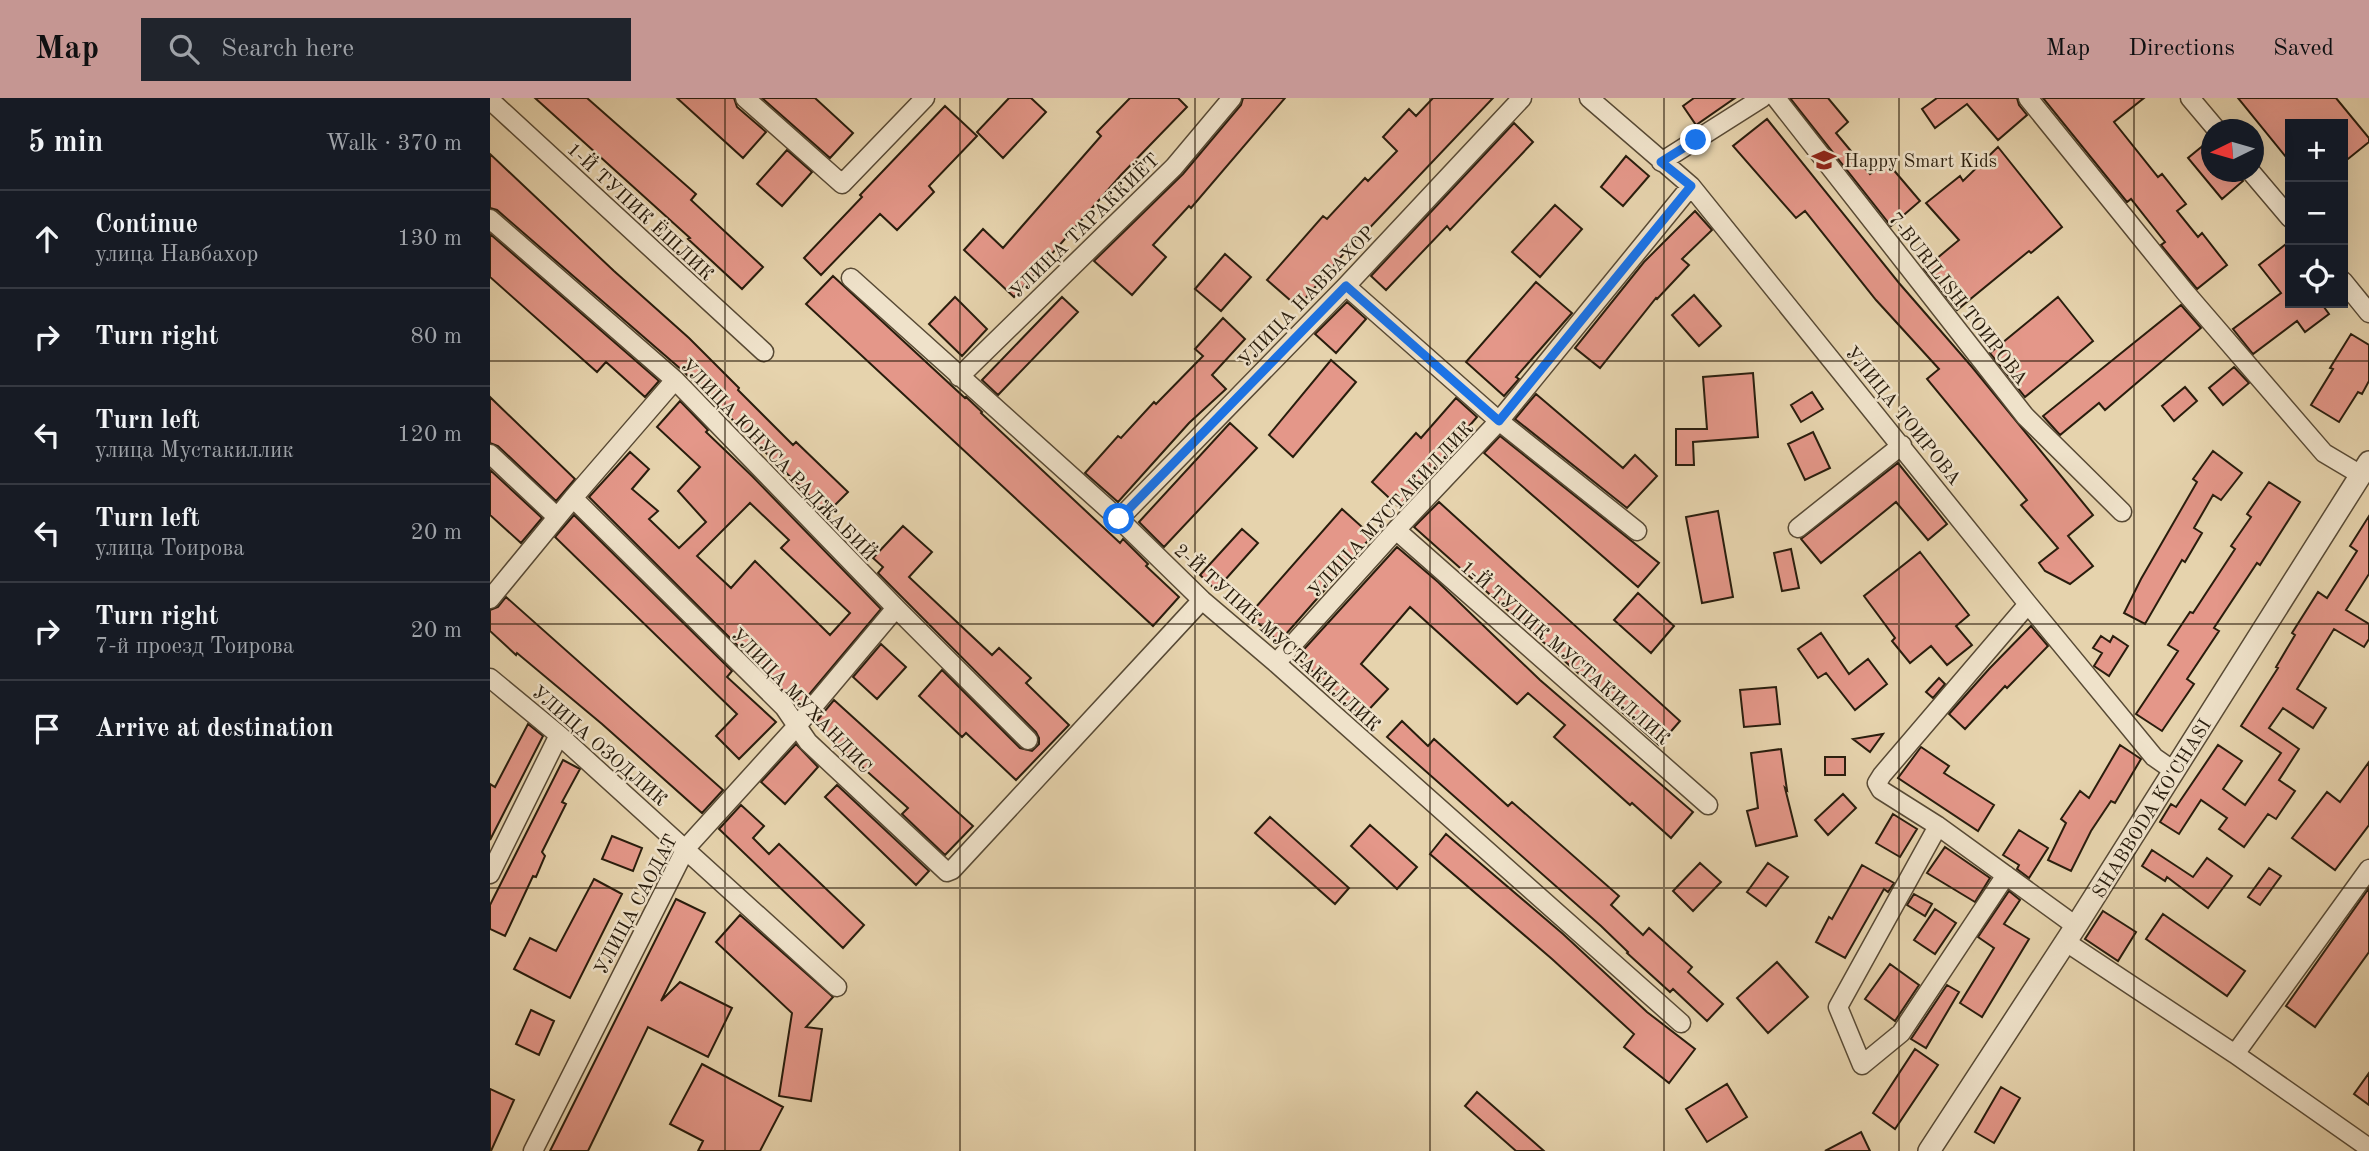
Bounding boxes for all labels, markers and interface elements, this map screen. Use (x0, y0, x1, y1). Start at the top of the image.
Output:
search box (141, 18, 631, 81)
icon: search (165, 30, 203, 68)
text: Map (35, 33, 99, 66)
text: Search here (221, 36, 354, 62)
text: Map (2046, 37, 2090, 61)
text: Directions (2128, 37, 2235, 61)
text: Saved (2273, 37, 2334, 61)
north arrow (2201, 119, 2264, 182)
map controls (2285, 119, 2348, 308)
button: + (2285, 119, 2348, 182)
route end (1680, 124, 1711, 155)
text: 5 min (28, 128, 103, 158)
text: Walk · 370 m (326, 132, 462, 155)
street label: 1-Й ТУПИК ЁШЛИК (563, 137, 719, 285)
school or university icon: Happy Smart Kids (1810, 146, 1838, 174)
street label: УЛИЦА ТАРАККИЁТ (1005, 149, 1164, 303)
place label: Happy Smart Kids (1844, 153, 1997, 172)
button: − (2285, 182, 2348, 245)
street label: 7-BURILISH ТОИРОВА (1884, 210, 2031, 390)
text: Continue (95, 212, 198, 238)
icon: ahead (28, 220, 66, 258)
street label: УЛИЦА НАВБАХОР (1236, 224, 1380, 372)
text: 130 m (397, 227, 462, 250)
text: улица Навбахор (95, 243, 258, 266)
button: locate (2285, 245, 2348, 308)
icon: right (28, 318, 66, 356)
text: Turn right (95, 324, 218, 350)
text: 80 m (411, 325, 462, 348)
street label: УЛИЦА ТОИРОВА (1841, 344, 1964, 490)
street label: УЛИЦА ЮНУСА РАДЖАБИЙ (676, 353, 881, 565)
text: Turn left (95, 408, 200, 434)
icon: left (28, 416, 66, 454)
street label: УЛИЦА МУСТАКИЛЛИК (1306, 419, 1478, 602)
text: 120 m (397, 423, 462, 446)
text: улица Мустакиллик (95, 439, 294, 462)
route start (1103, 503, 1134, 534)
text: Turn left (95, 506, 200, 532)
icon: left (28, 514, 66, 552)
text: 20 m (411, 521, 462, 544)
text: улица Тоирова (95, 537, 245, 560)
street label: 2-Й ТУПИК МУСТАКИЛЛИК (1170, 539, 1386, 736)
street label: 1-Й ТУПИК МУСТАКИЛЛИК (1456, 555, 1675, 750)
text: Turn right (95, 604, 218, 630)
icon: right (28, 612, 66, 650)
text: 20 m (411, 619, 462, 642)
street label: УЛИЦА МУХАНДИС (726, 626, 874, 778)
text: 7-й проезд Тоирова (95, 635, 294, 658)
street label: УЛИЦА ОЗОДЛИК (527, 683, 670, 811)
icon: arrive (28, 710, 66, 748)
text: Arrive at destination (95, 716, 334, 742)
street label: SHABBODA KO'CHASI (2090, 716, 2216, 902)
street label: УЛИЦА САОДАТ (592, 832, 682, 978)

